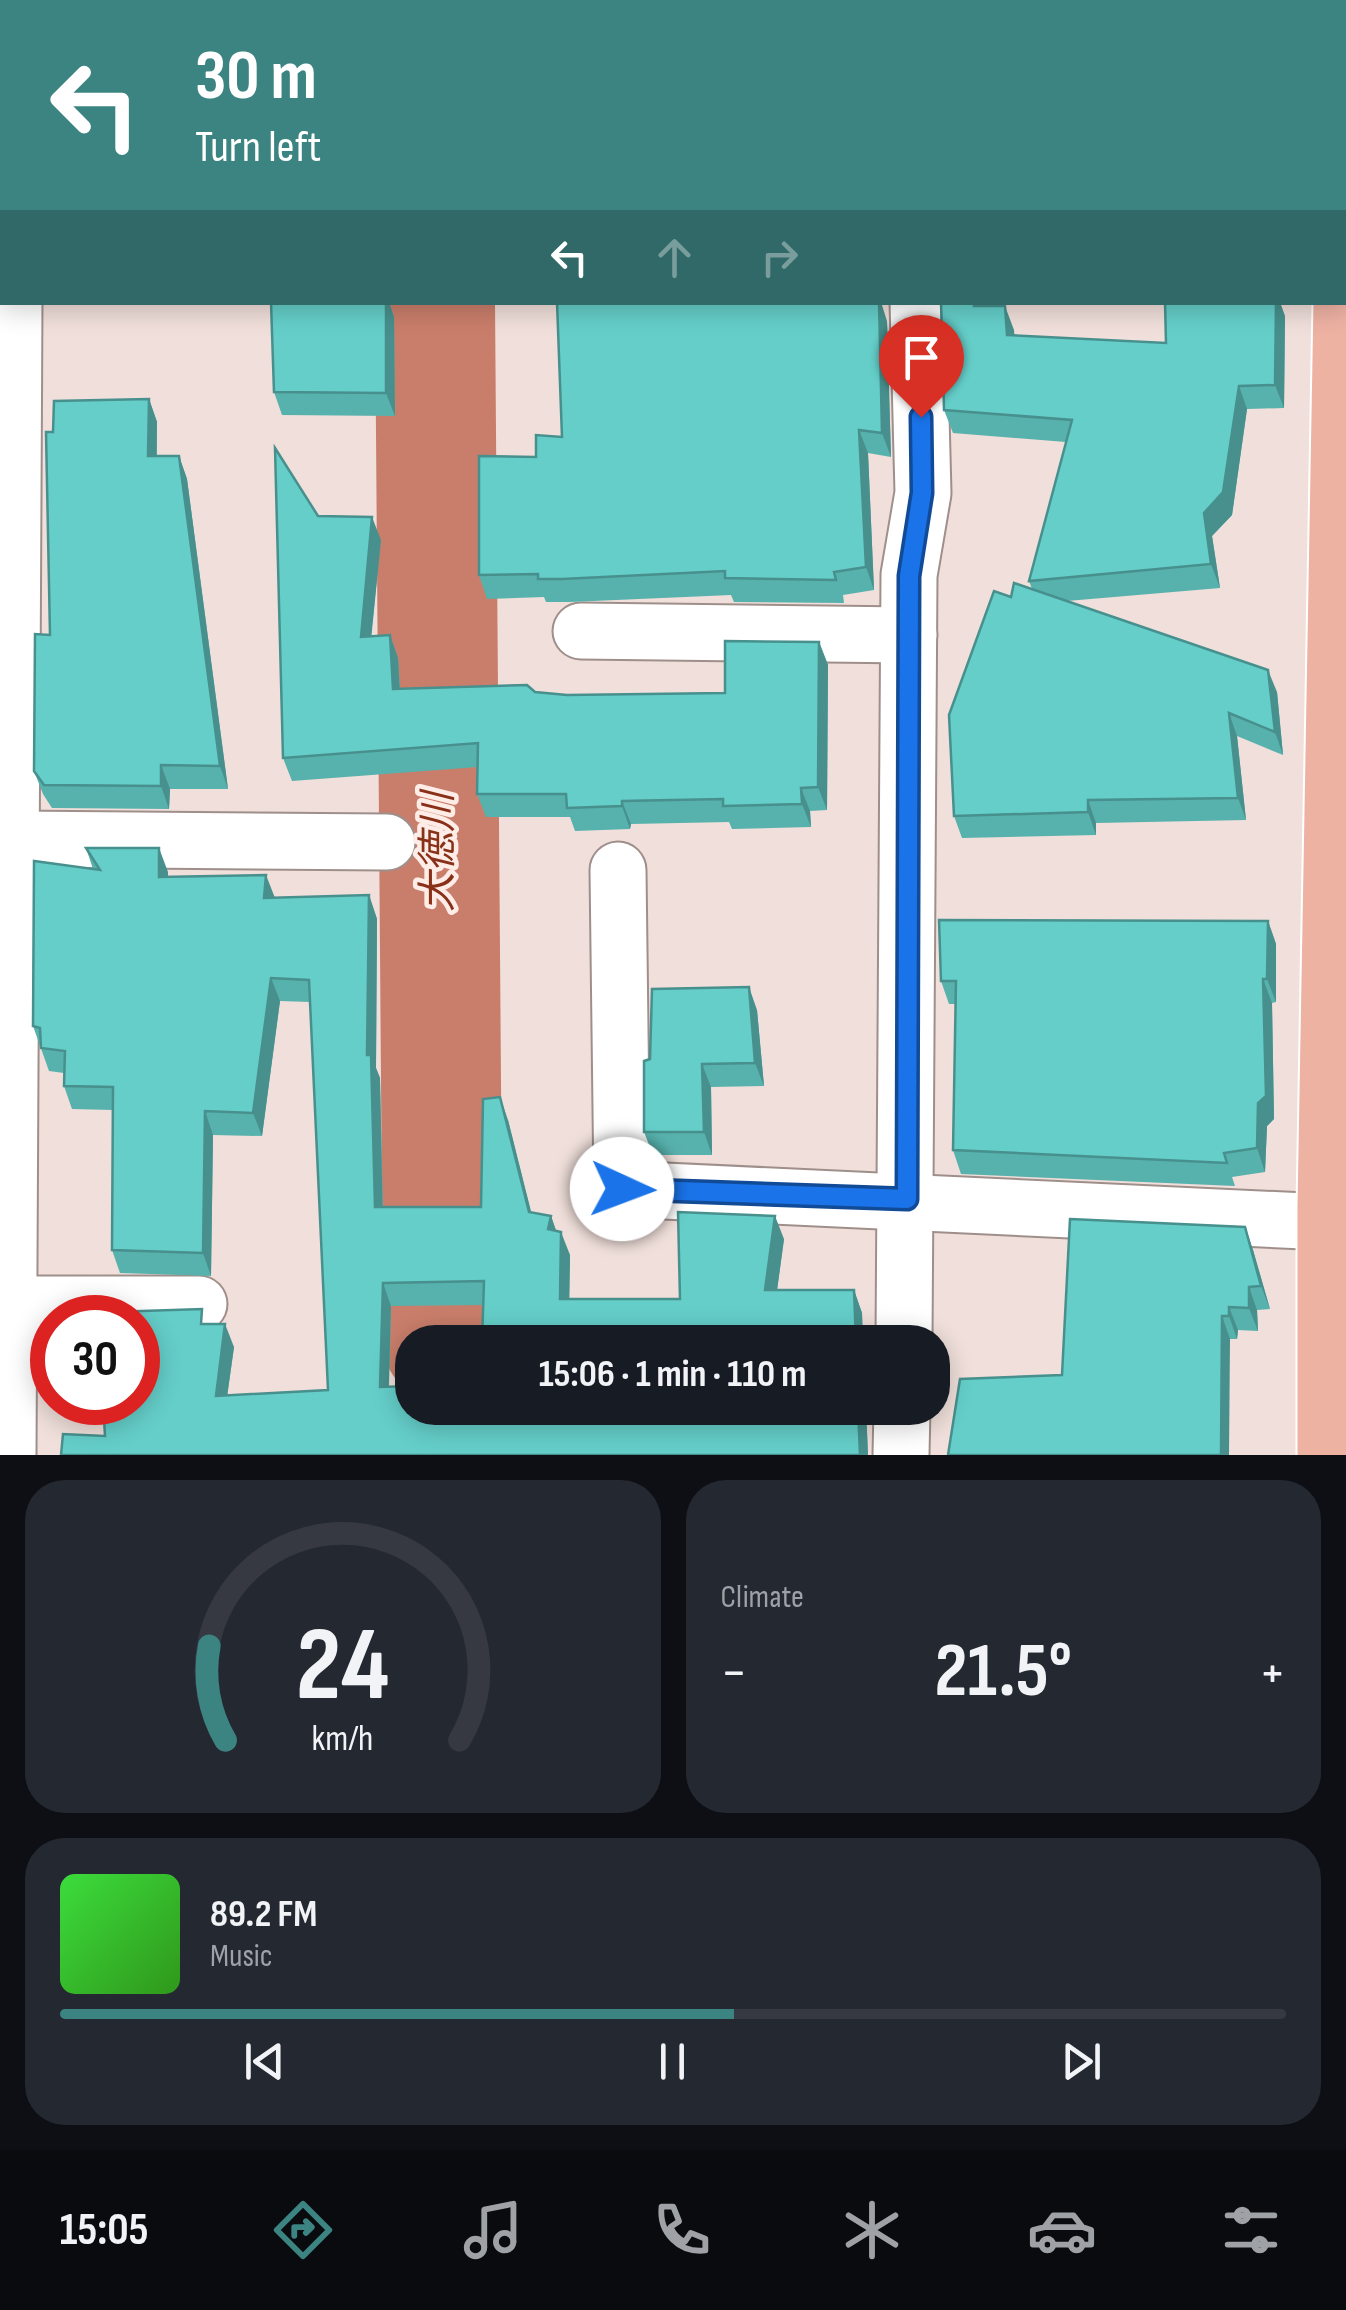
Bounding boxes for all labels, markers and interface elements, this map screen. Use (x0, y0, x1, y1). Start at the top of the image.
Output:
text: 30 m (195, 35, 317, 119)
icon: left (30, 40, 160, 170)
text: Turn left (195, 120, 321, 175)
icon: left (542, 230, 597, 285)
icon: ahead (647, 230, 702, 285)
icon: right (752, 230, 807, 285)
pin (879, 315, 964, 418)
icon: arrive (894, 330, 949, 385)
water label: 大徳川 (415, 788, 463, 912)
position arrow (570, 1137, 674, 1241)
speed limit sign: 30 (30, 1295, 160, 1425)
text: 15:06 · 1 min · 110 m (539, 1352, 806, 1397)
text: Climate (721, 1578, 804, 1617)
text: 24 (296, 1604, 390, 1729)
text: 21.5° (934, 1627, 1072, 1718)
text: − (721, 1640, 747, 1707)
text: + (1259, 1640, 1286, 1707)
text: km/h (312, 1718, 374, 1761)
text: 89.2 FM (210, 1892, 317, 1937)
text: Music (210, 1937, 273, 1976)
icon: previous (237, 2034, 292, 2089)
icon: pause (645, 2034, 700, 2089)
icon: next (1054, 2034, 1109, 2089)
icon: directions (268, 2195, 338, 2265)
icon: music (458, 2195, 528, 2265)
icon: phone (647, 2195, 717, 2265)
icon: climate (837, 2195, 907, 2265)
icon: car (1027, 2195, 1097, 2265)
icon: filters (1216, 2195, 1286, 2265)
text: 15:05 (60, 2203, 149, 2258)

